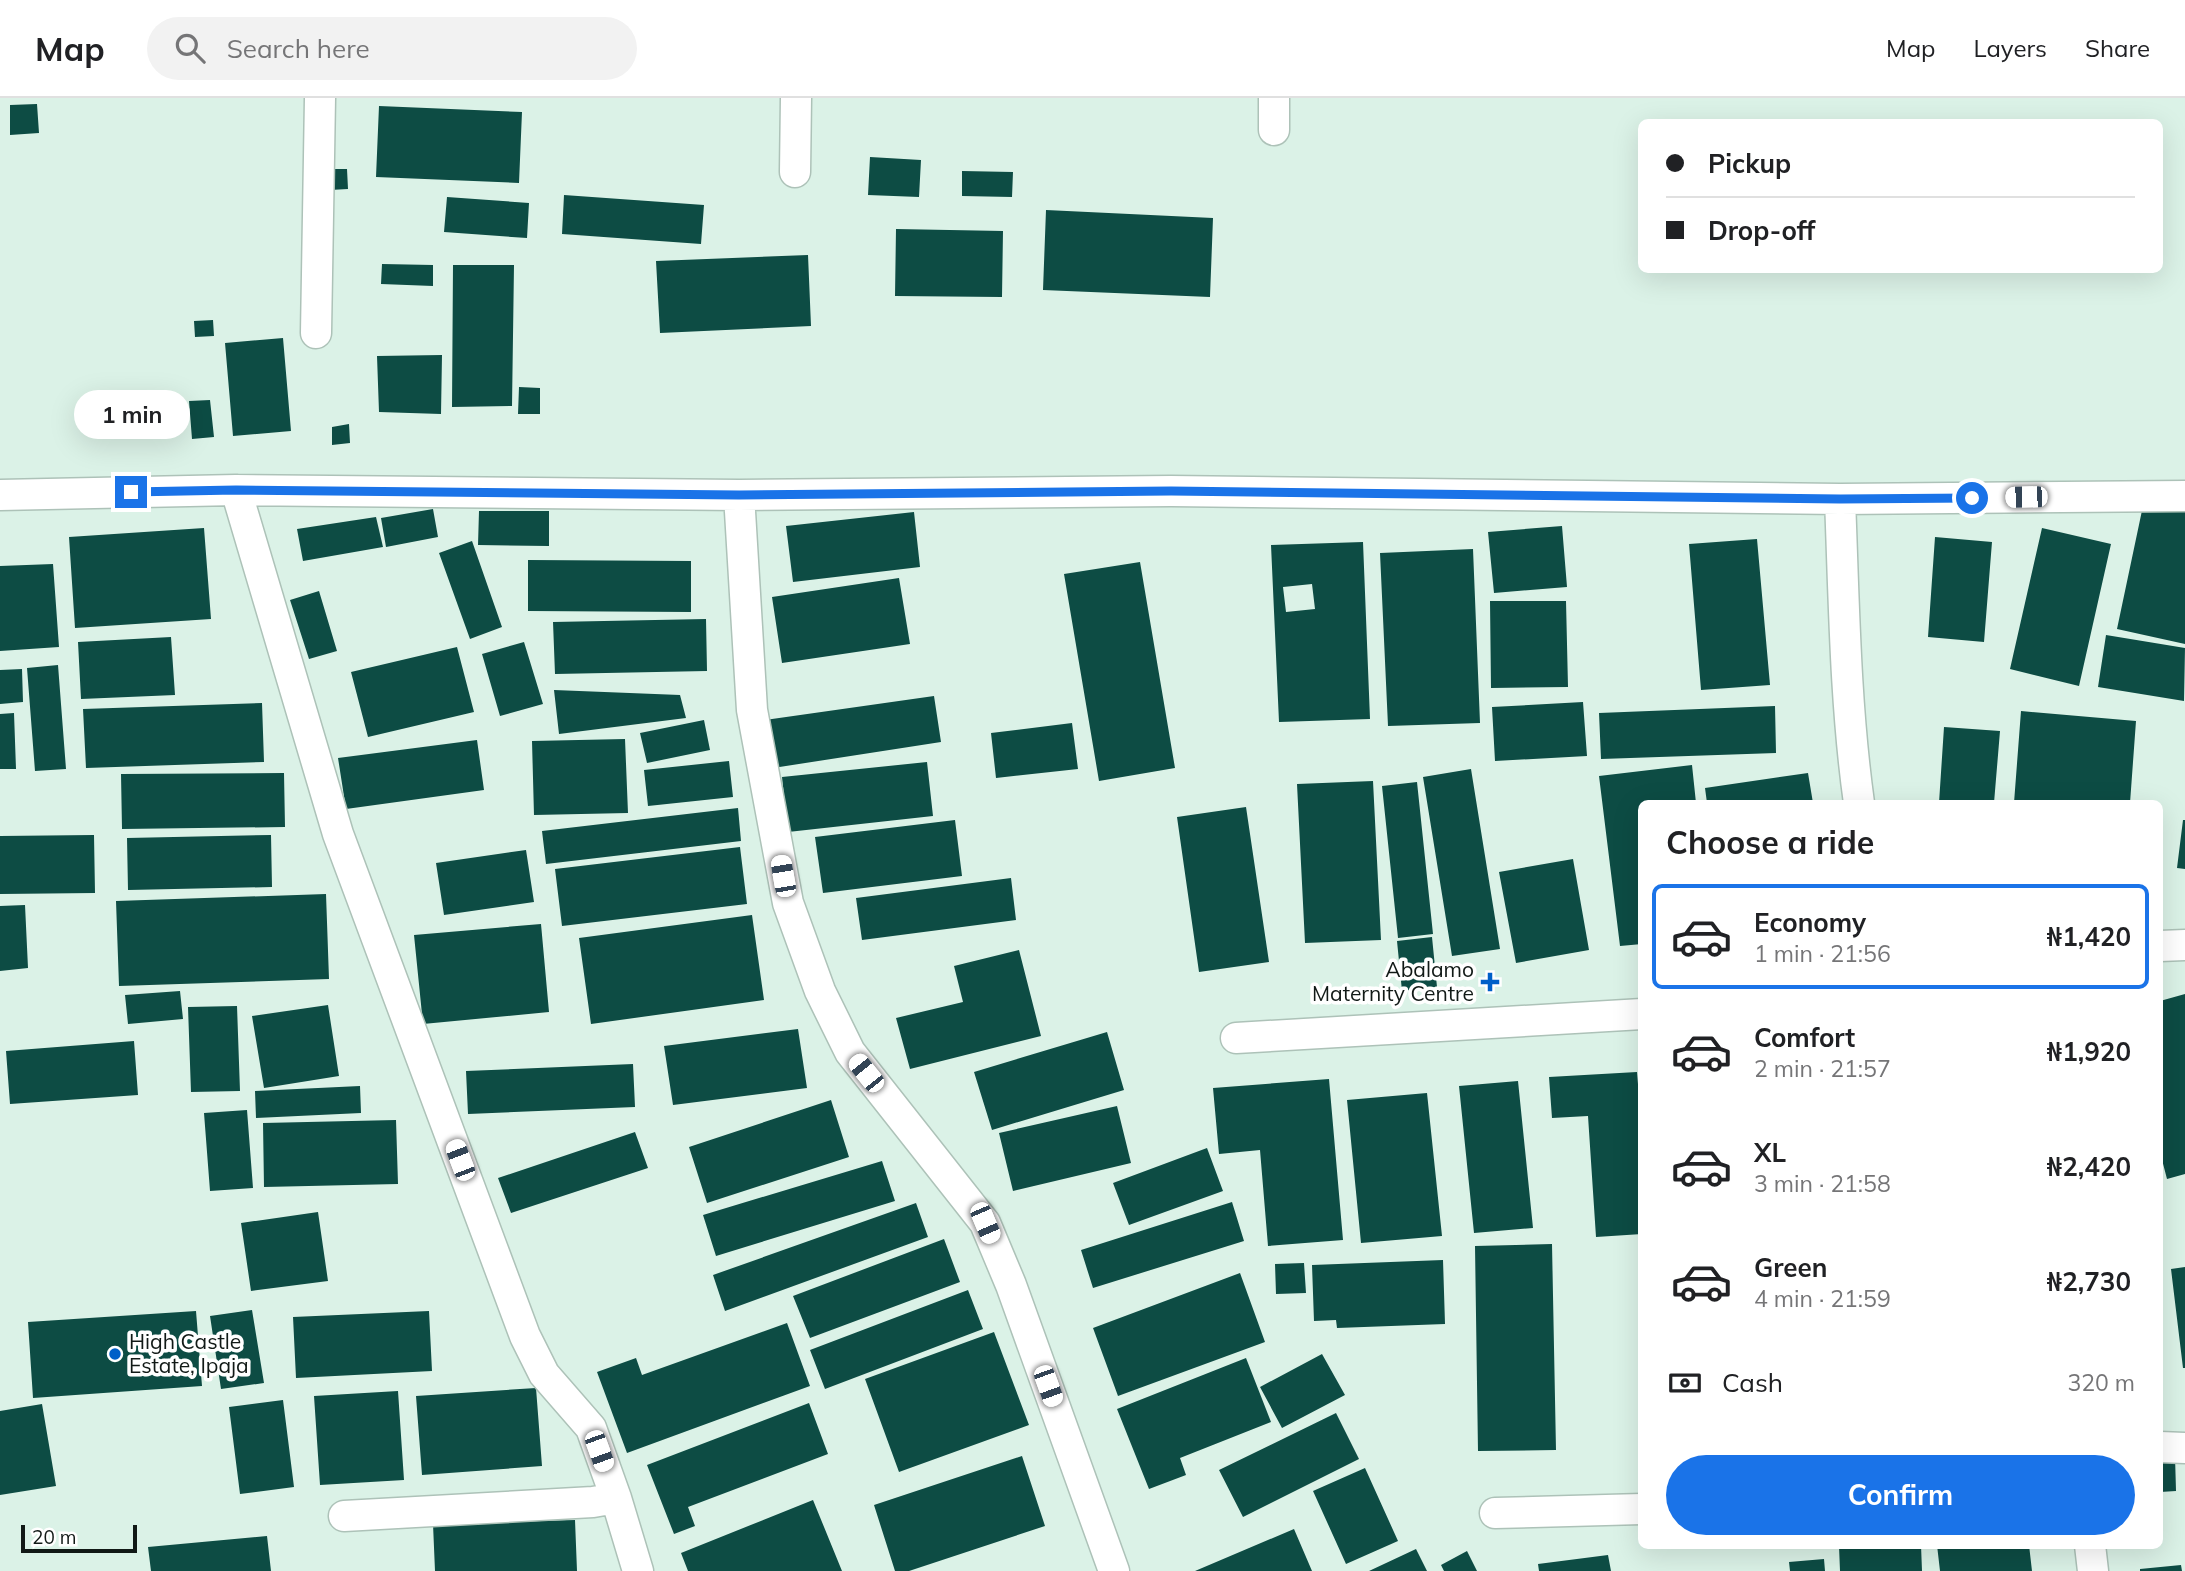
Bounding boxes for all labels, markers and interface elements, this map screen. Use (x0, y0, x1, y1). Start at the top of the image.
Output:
search box (147, 17, 637, 80)
text: Map (35, 28, 105, 69)
icon: search (171, 29, 209, 67)
text: Search here (227, 32, 370, 65)
text: Map (1886, 33, 1935, 63)
text: Layers (1973, 33, 2047, 63)
text: Share (2085, 33, 2150, 63)
text: Pickup (1708, 147, 1791, 180)
text: Drop-off (1708, 214, 1815, 247)
callout: 1 min (73, 390, 189, 440)
text: 1 min (102, 400, 162, 429)
route end (115, 476, 147, 508)
route start (1956, 482, 1988, 514)
car (2005, 486, 2048, 508)
text: Choose a ride (1666, 822, 1874, 862)
car (770, 853, 797, 899)
icon: car (1670, 905, 1733, 968)
text: Economy (1754, 906, 1866, 939)
text: ₦1,420 (2047, 920, 2131, 953)
text: 1 min · 21:56 (1754, 939, 1891, 968)
place label: Abalamo Maternity Centre (1312, 956, 1474, 1006)
marker: Abalamo Maternity Centre (1480, 972, 1500, 992)
icon: car (1670, 1020, 1733, 1083)
text: Comfort (1754, 1021, 1855, 1054)
text: ₦1,920 (2047, 1035, 2131, 1068)
car (845, 1050, 888, 1096)
text: 2 min · 21:57 (1754, 1054, 1891, 1083)
icon: car (1670, 1135, 1733, 1198)
text: XL (1754, 1136, 1786, 1169)
car (443, 1137, 478, 1183)
text: ₦2,420 (2047, 1150, 2131, 1183)
text: 3 min · 21:58 (1754, 1169, 1891, 1198)
car (968, 1200, 1003, 1246)
icon: car (1670, 1250, 1733, 1313)
text: Green (1754, 1251, 1827, 1284)
text: ₦2,730 (2047, 1265, 2131, 1298)
text: 4 min · 21:59 (1754, 1284, 1891, 1313)
place label: High Castle Estate, Ipaja (129, 1328, 249, 1378)
marker: High Castle Estate, Ipaja (107, 1346, 123, 1362)
car (1031, 1363, 1066, 1409)
icon: cash (1666, 1364, 1704, 1402)
text: Cash (1722, 1366, 1783, 1399)
text: 320 m (2067, 1368, 2135, 1397)
car (582, 1428, 617, 1474)
button: Confirm (1666, 1455, 2135, 1535)
scale bar (21, 1522, 136, 1554)
text: 20 m (32, 1525, 76, 1549)

